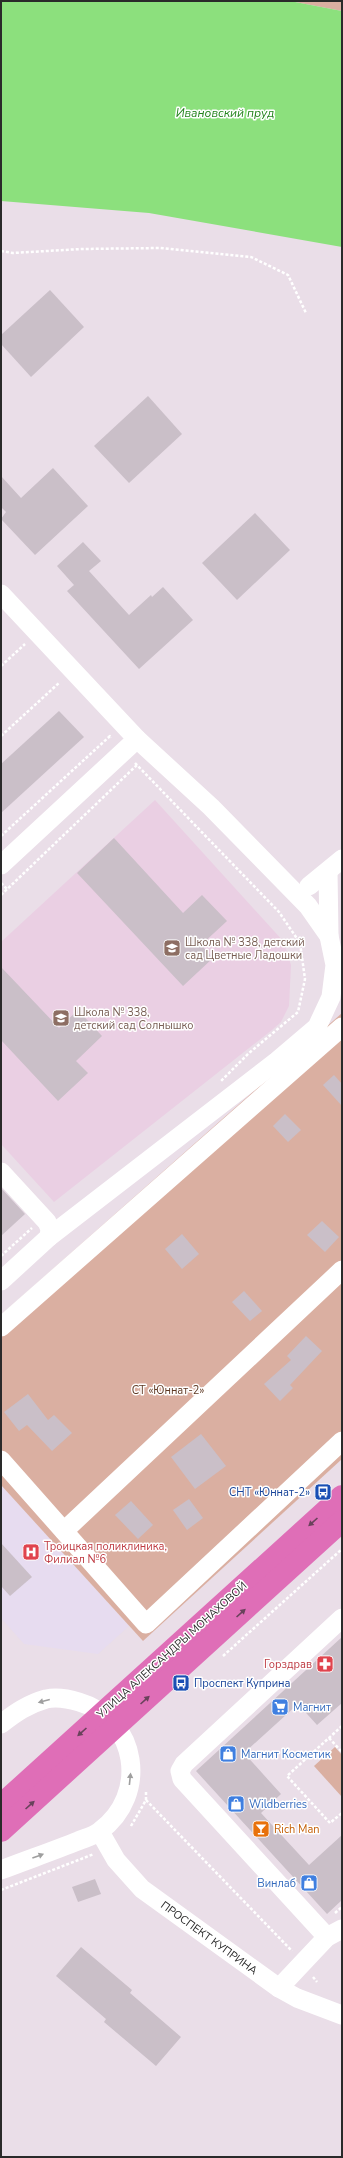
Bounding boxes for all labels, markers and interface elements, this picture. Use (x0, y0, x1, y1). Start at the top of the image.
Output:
water label: Ивановский пруд (176, 105, 274, 121)
place label: Школа № 338, детский сад Цветные Ладошки (185, 935, 305, 963)
school or university icon: Школа № 338, детский сад Цветные Ладошки (162, 938, 182, 958)
place label: Школа № 338, детский сад Солнышко (74, 1005, 193, 1033)
school or university icon: Школа № 338, детский сад Солнышко (51, 1008, 71, 1028)
park label: СТ «Юннат-2» (132, 1383, 204, 1398)
bus stop icon: СНТ «Юннат-2» (313, 1482, 333, 1502)
place label: СНТ «Юннат-2» (229, 1485, 310, 1500)
one-way arrow (308, 1517, 318, 1527)
place label: Троицкая поликлиника, Филиал №6 (44, 1539, 167, 1567)
hospital icon: Троицкая поликлиника, Филиал №6 (21, 1542, 41, 1562)
street label: УЛИЦА АЛЕКСАНДРЫ МОНАХОВОЙ (93, 1578, 250, 1722)
one-way arrow (236, 1608, 246, 1618)
pharmacy icon: Горздрав (315, 1654, 335, 1674)
place label: Горздрав (264, 1657, 312, 1672)
bus stop icon: Проспект Куприна (171, 1673, 191, 1693)
place label: Проспект Куприна (194, 1676, 291, 1691)
one-way arrow (140, 1696, 150, 1705)
supermarket icon: Магнит (270, 1697, 290, 1717)
one-way arrow (38, 1698, 51, 1704)
place label: Магнит (293, 1700, 331, 1715)
one-way arrow (77, 1727, 87, 1736)
shop icon: Магнит Косметик (218, 1744, 238, 1764)
place label: Магнит Косметик (241, 1747, 331, 1762)
one-way arrow (127, 1773, 134, 1785)
shop icon: Wildberries (226, 1794, 246, 1814)
place label: Wildberries (249, 1797, 307, 1812)
one-way arrow (25, 1800, 35, 1809)
bar icon: Rich Man (251, 1819, 271, 1839)
place label: Rich Man (274, 1822, 320, 1837)
one-way arrow (32, 1853, 44, 1859)
shop icon: Винлаб (299, 1873, 319, 1893)
place label: Винлаб (257, 1876, 296, 1891)
street label: ПРОСПЕКТ КУПРИНА (158, 1898, 260, 1978)

